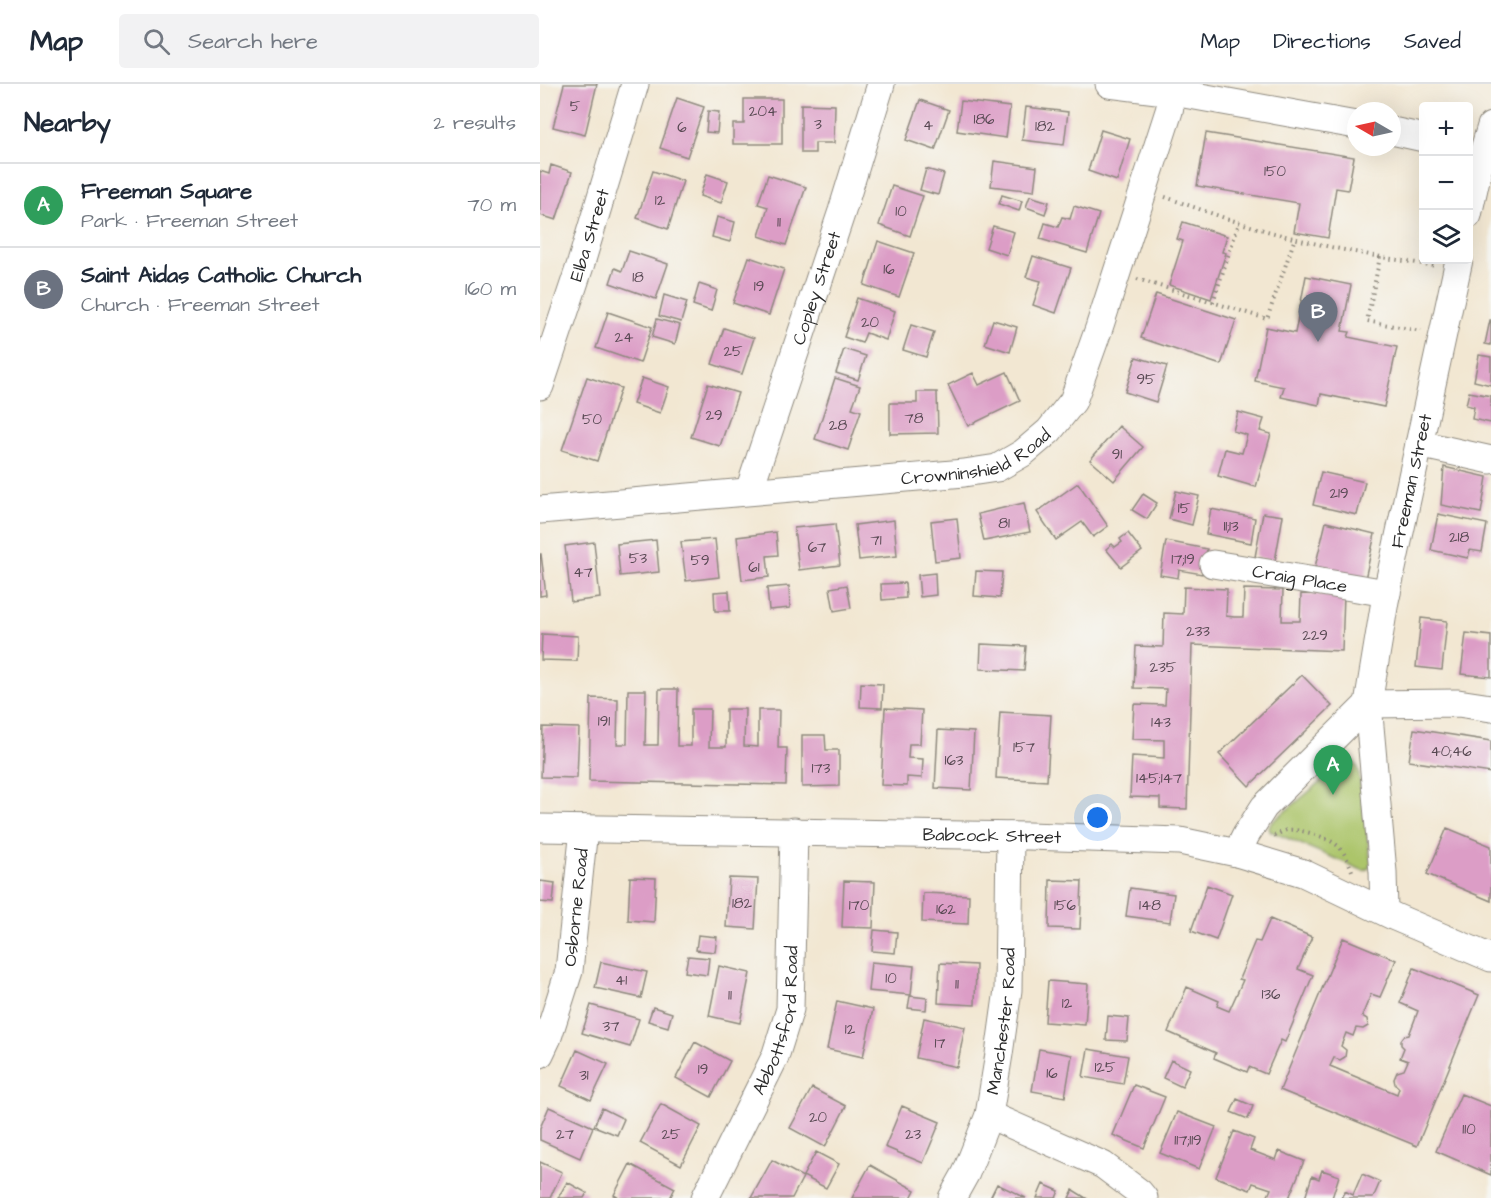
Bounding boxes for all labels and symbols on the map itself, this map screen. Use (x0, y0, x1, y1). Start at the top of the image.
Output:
house number: 5 (570, 96, 581, 117)
house number: 204 (749, 101, 777, 122)
north arrow (1347, 102, 1401, 156)
house number: 186 (973, 109, 995, 130)
house number: 3 (814, 114, 822, 135)
house number: 4 (923, 115, 933, 136)
house number: 182 (1035, 116, 1056, 137)
house number: 6 (677, 117, 687, 138)
house number: 150 (1264, 161, 1287, 182)
street label: Elba Street (563, 185, 615, 284)
house number: 12 (655, 190, 666, 211)
house number: 10 (895, 201, 907, 222)
house number: 11 (777, 212, 781, 233)
street label: Copley Street (786, 227, 847, 348)
house number: 16 (883, 259, 895, 280)
house number: 18 (632, 267, 644, 288)
house number: 19 (754, 276, 764, 297)
pin: B (1298, 292, 1338, 342)
house number: 20 (861, 312, 880, 333)
house number: 24 (615, 327, 633, 348)
house number: 25 (723, 341, 743, 362)
house number: 95 (1136, 369, 1156, 390)
house number: 29 (705, 405, 723, 426)
house number: 78 (905, 408, 924, 429)
house number: 50 (582, 409, 603, 430)
street label: Freeman Street (1384, 411, 1438, 550)
house number: 28 (829, 415, 847, 436)
street label: Crowninshield Road (900, 422, 1056, 491)
house number: 91 (1112, 444, 1122, 465)
house number: 219 (1329, 483, 1349, 504)
house number: 15 (1178, 498, 1191, 519)
house number: 81 (998, 513, 1010, 534)
house number: 11;13 (1223, 516, 1239, 537)
house number: 218 (1449, 527, 1469, 548)
house number: 71 (870, 530, 882, 551)
house number: 67 (808, 537, 826, 558)
house number: 53 (629, 548, 647, 569)
house number: 17;19 (1171, 549, 1195, 570)
house number: 59 (690, 550, 710, 571)
house number: 61 (748, 557, 760, 578)
street label: Craig Place (1251, 558, 1349, 599)
house number: 47 (573, 562, 593, 583)
house number: 233 (1186, 621, 1210, 642)
house number: 229 (1302, 625, 1328, 646)
house number: 235 (1150, 657, 1177, 678)
house number: 191 (598, 711, 610, 732)
house number: 143 (1151, 712, 1171, 733)
house number: 157 (1013, 737, 1035, 758)
house number: 40;46 (1430, 741, 1472, 762)
pin: A (1314, 746, 1352, 795)
house number: 163 (945, 750, 964, 771)
house number: 173 (812, 758, 831, 779)
house number: 145;147 (1136, 768, 1182, 789)
your location (1083, 803, 1112, 832)
street label: Babcock Street (922, 822, 1062, 850)
street label: Osborne Road (557, 847, 594, 968)
house number: 182 (732, 893, 753, 914)
house number: 170 (849, 895, 870, 916)
house number: 156 (1054, 895, 1077, 916)
house number: 148 (1139, 895, 1161, 916)
house number: 162 (936, 899, 956, 920)
street label: Abbottsford Road (746, 945, 804, 1099)
street label: Manchester Road (980, 947, 1021, 1096)
house number: 10 (885, 968, 897, 989)
house number: 41 (615, 970, 627, 991)
house number: 11 (955, 974, 959, 995)
house number: 136 (1262, 984, 1281, 1005)
house number: 11 (728, 985, 732, 1006)
house number: 12 (1062, 993, 1073, 1014)
house number: 37 (603, 1016, 619, 1037)
house number: 12 (845, 1019, 856, 1040)
house number: 17 (934, 1033, 946, 1054)
house number: 125 (1094, 1057, 1116, 1078)
house number: 19 (698, 1059, 708, 1080)
house number: 16 (1046, 1063, 1058, 1084)
house number: 31 (579, 1065, 589, 1086)
house number: 20 (809, 1107, 828, 1128)
house number: 110 (1462, 1119, 1476, 1140)
house number: 27 (556, 1124, 574, 1145)
house number: 25 (661, 1124, 681, 1145)
house number: 23 (905, 1124, 921, 1145)
house number: 117;119 (1174, 1130, 1202, 1151)

